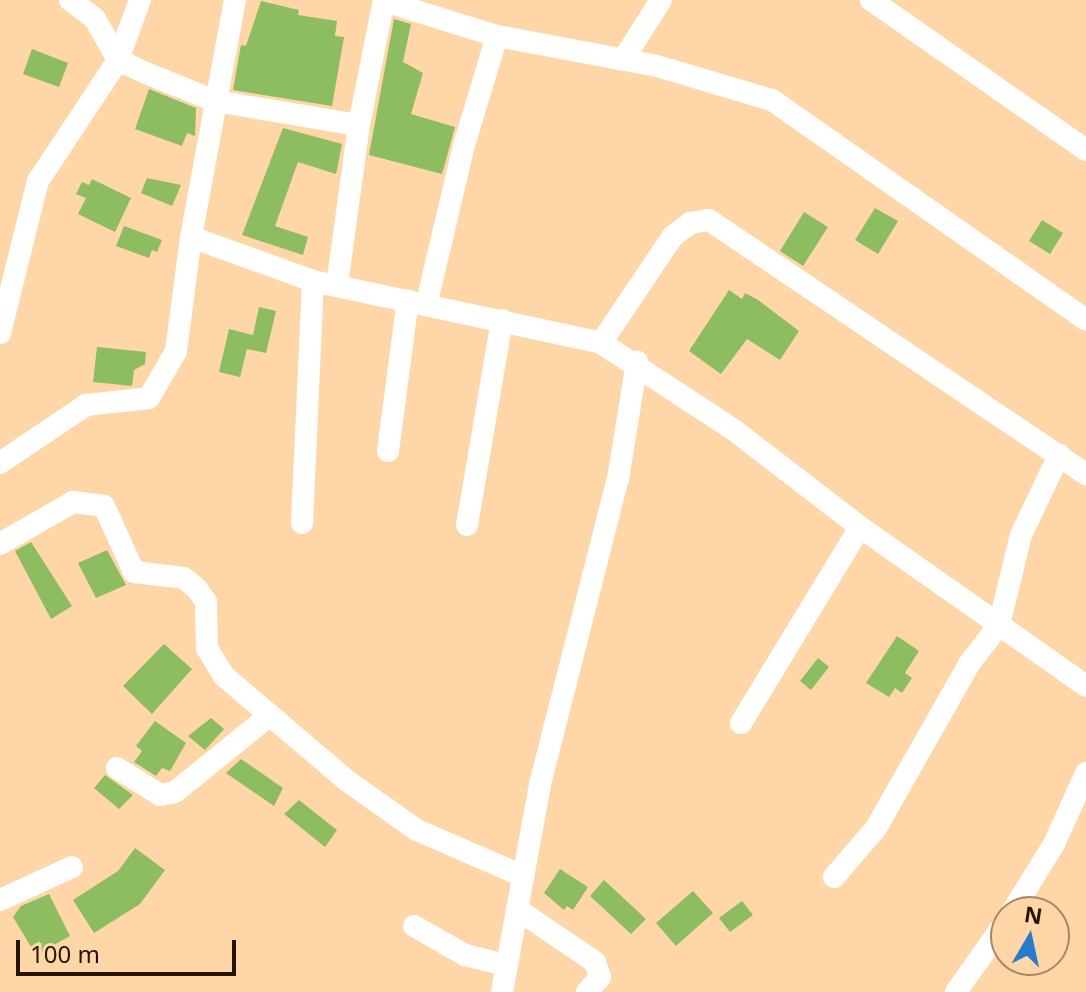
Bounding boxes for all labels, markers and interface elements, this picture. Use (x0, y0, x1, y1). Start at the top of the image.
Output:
north arrow (990, 896, 1070, 976)
text: N (1022, 898, 1045, 930)
scale bar (20, 924, 240, 974)
text: 100 m (30, 937, 100, 970)

